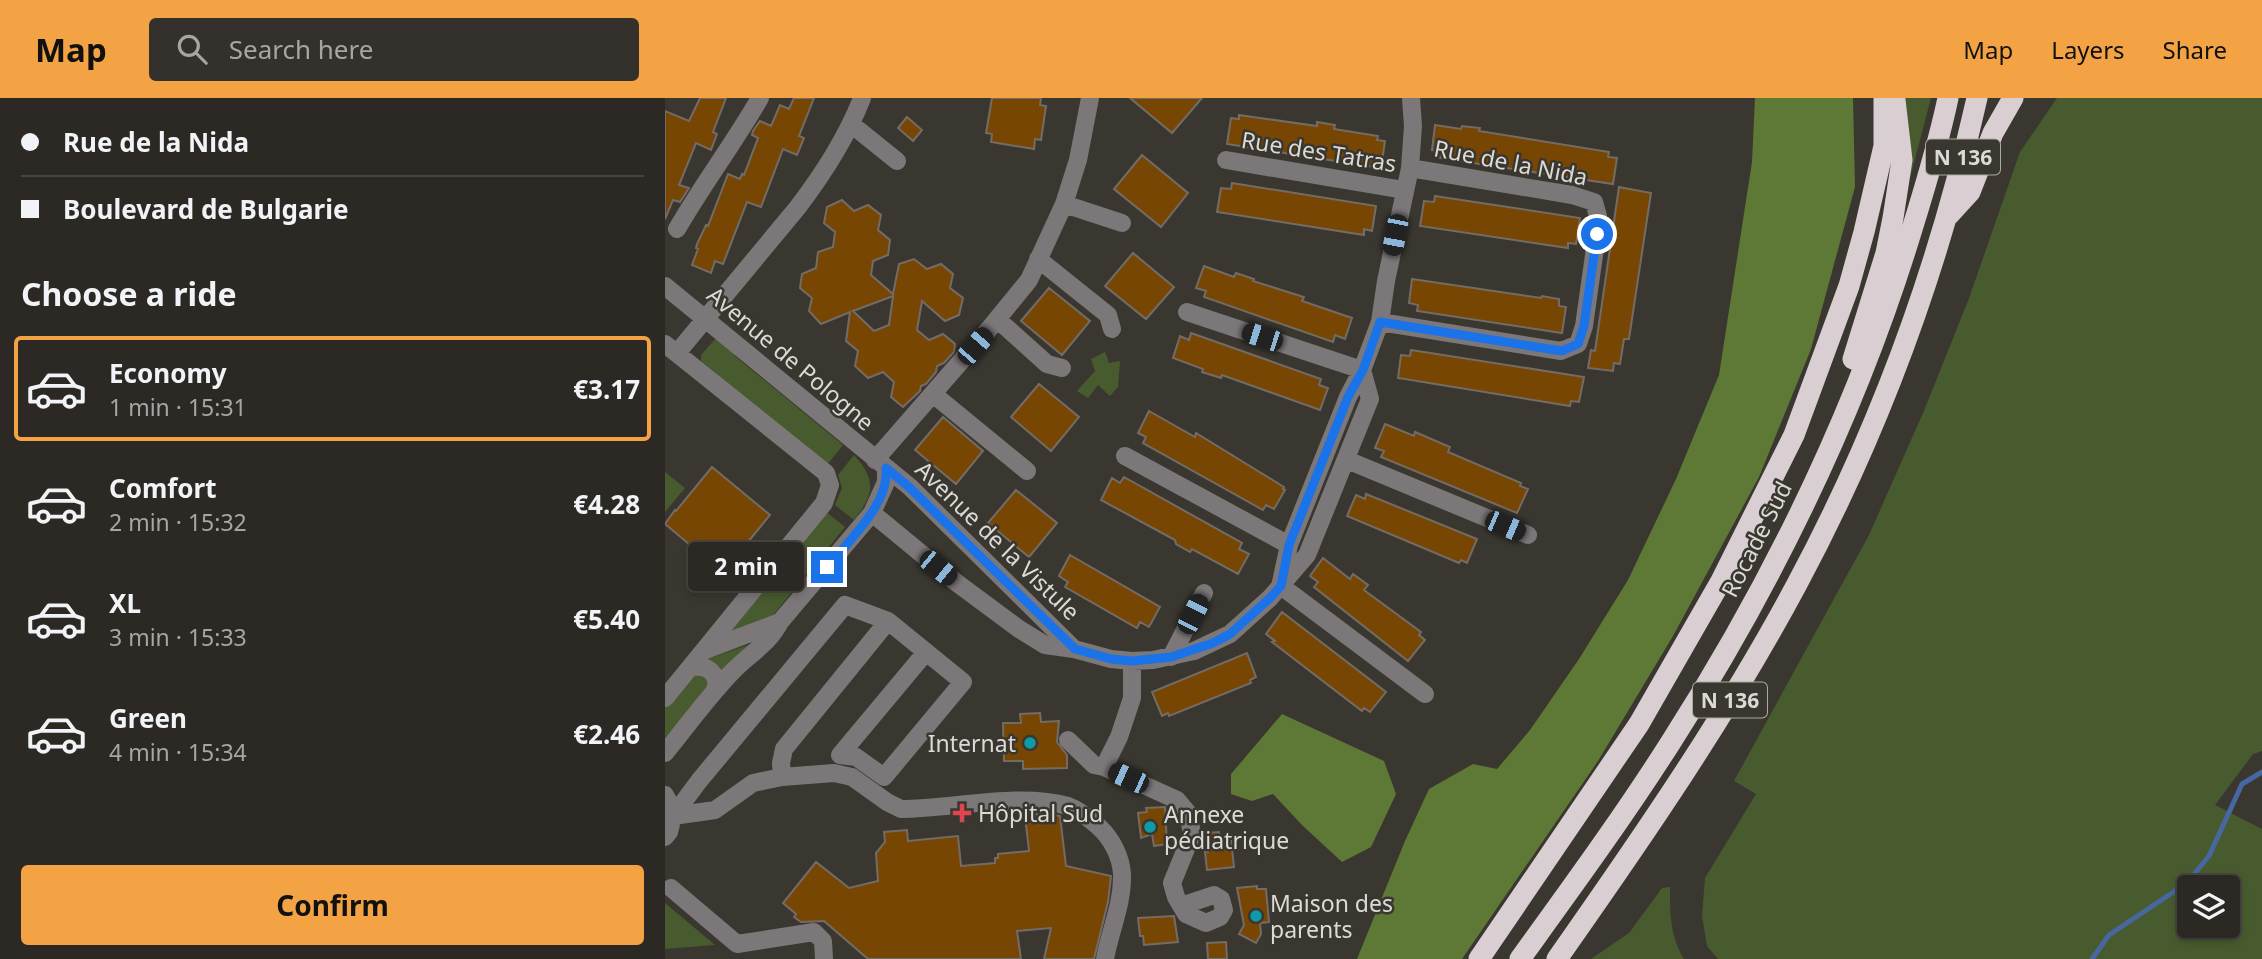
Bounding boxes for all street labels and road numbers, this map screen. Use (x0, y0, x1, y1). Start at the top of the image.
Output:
street label: Rue des Tatras (1239, 123, 1399, 179)
street label: Rue de la Nida (1431, 131, 1591, 193)
road number: N 136 (1926, 140, 2000, 174)
street label: Avenue de Pologne (701, 279, 881, 437)
street label: Avenue de la Vistule (909, 453, 1087, 627)
street label: Rocade Sud (1713, 475, 1799, 603)
road number: N 136 (1693, 682, 1767, 718)

